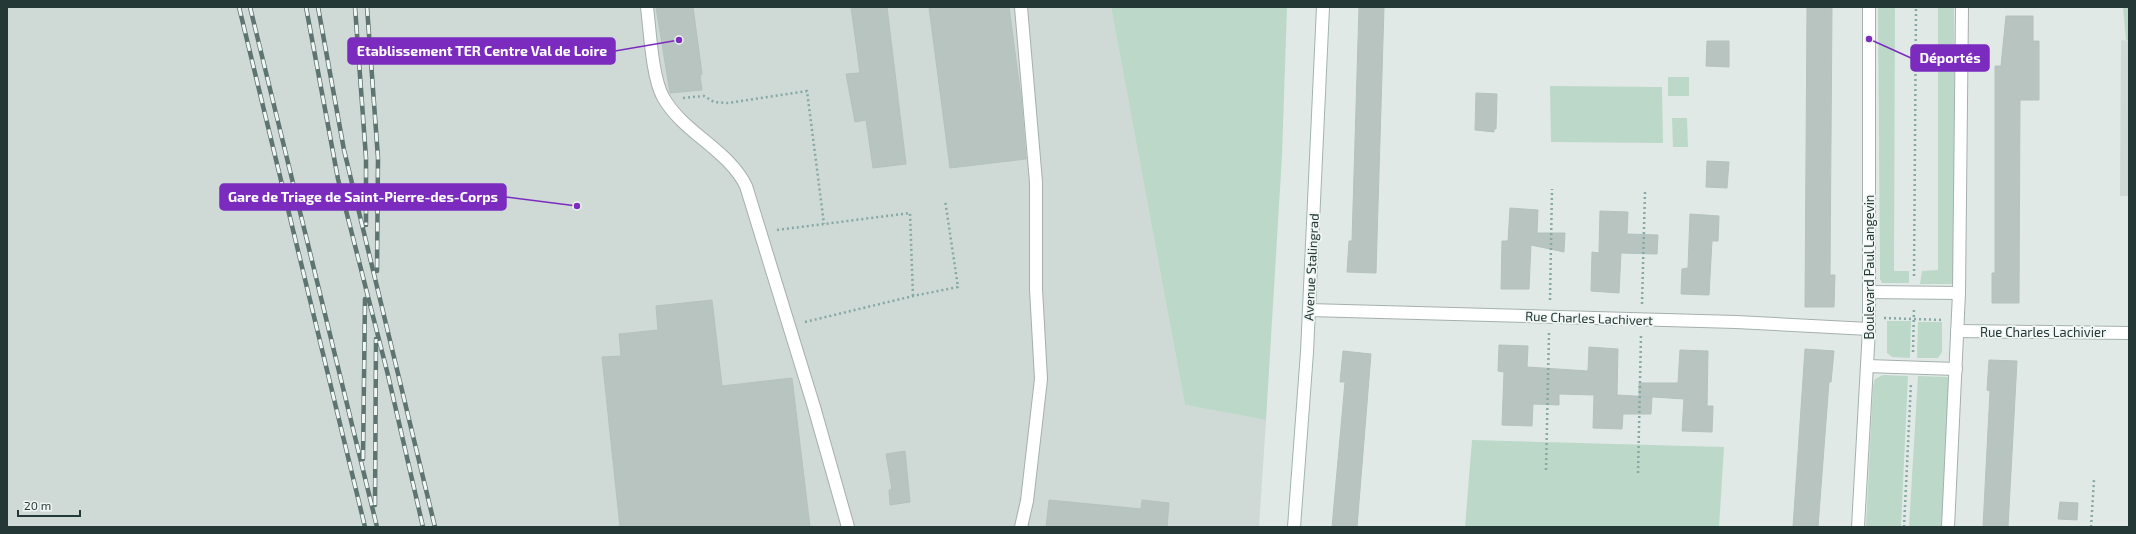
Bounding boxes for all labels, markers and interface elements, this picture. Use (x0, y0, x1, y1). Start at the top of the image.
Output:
callout: Etablissement TER Centre Val de Loire (348, 38, 615, 64)
text: Etablissement TER Centre Val de Loire (357, 42, 607, 59)
callout: Déportés (1911, 45, 1989, 71)
text: Déportés (1919, 49, 1981, 66)
callout: Gare de Triage de Saint-Pierre-des-Corps (220, 184, 506, 210)
text: Gare de Triage de Saint-Pierre-des-Corps (228, 188, 498, 205)
street label: Boulevard Paul Langevin (1861, 195, 1877, 339)
street label: Avenue Stalingrad (1300, 213, 1322, 321)
street label: Rue Charles Lachivert (1525, 308, 1653, 328)
street label: Rue Charles Lachivier (1980, 324, 2106, 340)
scale bar (18, 492, 80, 518)
text: 20 m (24, 498, 51, 512)

